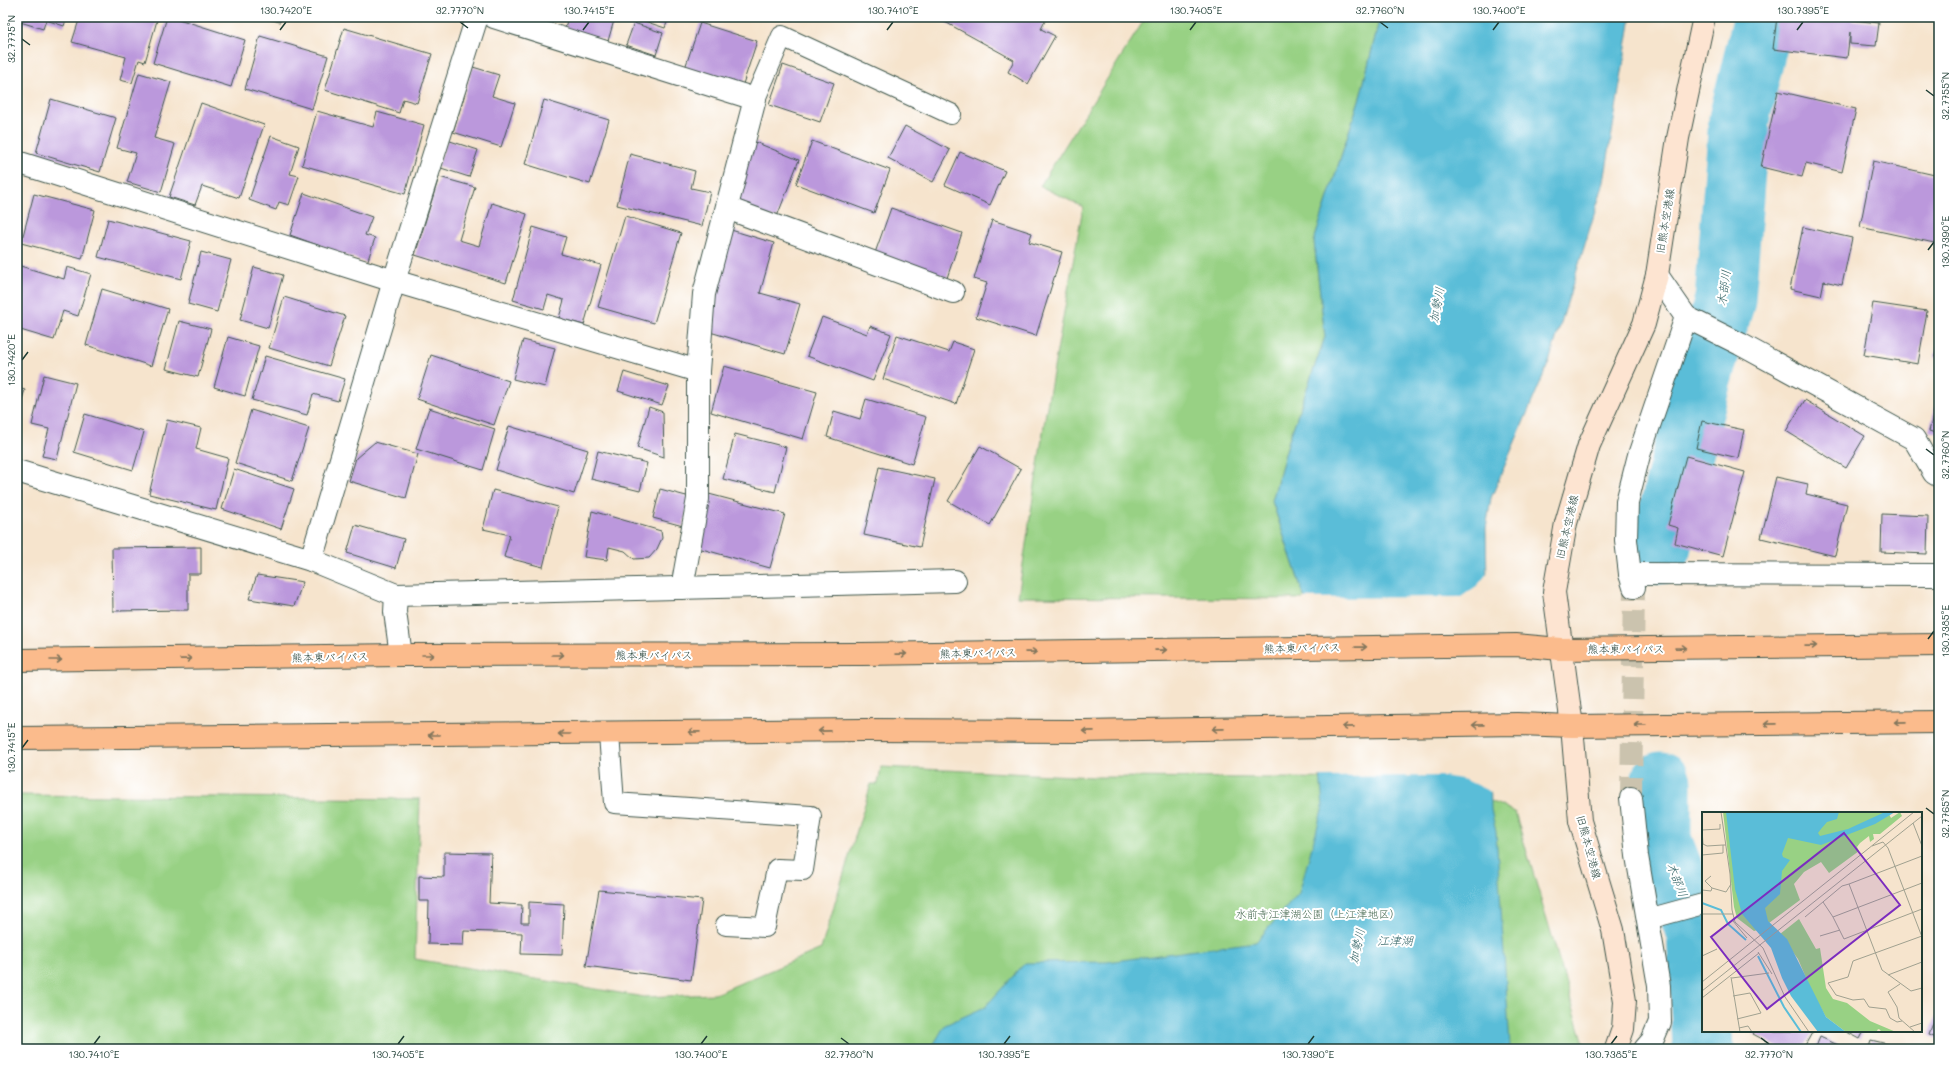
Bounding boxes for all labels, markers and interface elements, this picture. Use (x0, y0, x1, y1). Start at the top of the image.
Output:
text: 130.7420°E (260, 3, 312, 17)
text: 32.7770°N (436, 3, 484, 17)
text: 130.7415°E (564, 3, 615, 17)
text: 130.7410°E (867, 3, 919, 17)
text: 130.7405°E (1170, 3, 1222, 17)
text: 32.7760°N (1356, 3, 1404, 17)
text: 130.7400°E (1473, 3, 1526, 17)
text: 130.7395°E (1777, 3, 1829, 17)
text: 32.7775°N (4, 15, 18, 63)
text: 32.7755°N (1938, 72, 1952, 120)
street label: 旧熊本空港線 (1652, 187, 1677, 255)
text: 130.7390°E (1938, 215, 1952, 268)
water label: 木部川 (1713, 269, 1733, 307)
water label: 加勢川 (1425, 286, 1447, 324)
text: 130.7420°E (4, 334, 18, 386)
text: 32.7760°N (1938, 431, 1952, 479)
street label: 旧熊本空港線 (1552, 493, 1581, 561)
text: 130.7385°E (1938, 605, 1952, 657)
street label: 熊本東バイパス (1263, 639, 1341, 656)
street label: 熊本東バイパス (1588, 641, 1664, 656)
one-way arrow (1354, 643, 1367, 651)
one-way arrow (1804, 643, 1817, 650)
street label: 熊本東バイパス (939, 644, 1017, 661)
one-way arrow (1674, 644, 1687, 652)
one-way arrow (1154, 646, 1167, 654)
street label: 熊本東バイパス (616, 647, 692, 662)
street label: 熊本東バイパス (291, 648, 369, 665)
one-way arrow (1024, 648, 1037, 656)
one-way arrow (894, 650, 907, 658)
one-way arrow (421, 651, 434, 659)
one-way arrow (551, 651, 564, 659)
one-way arrow (179, 655, 192, 663)
one-way arrow (49, 656, 62, 664)
one-way arrow (1894, 718, 1907, 726)
one-way arrow (1764, 720, 1777, 728)
one-way arrow (1472, 721, 1485, 729)
one-way arrow (1634, 721, 1647, 729)
text: 130.7415°E (4, 722, 18, 773)
one-way arrow (1342, 723, 1355, 731)
one-way arrow (1212, 725, 1225, 733)
one-way arrow (818, 727, 831, 735)
one-way arrow (1082, 727, 1095, 735)
one-way arrow (688, 728, 701, 736)
one-way arrow (558, 730, 571, 738)
one-way arrow (428, 731, 441, 739)
text: 32.7765°N (1938, 790, 1952, 838)
inset map (1702, 812, 1922, 1032)
street label: 旧熊本空港線 (1574, 813, 1605, 881)
water label: 木部川 (1664, 860, 1692, 899)
park label: 水前寺江津湖公園（上江津地区） (1236, 906, 1401, 921)
water label: 加勢川 (1344, 927, 1368, 965)
water label: 江津湖 (1377, 932, 1414, 948)
text: 130.7410°E (68, 1047, 120, 1061)
text: 130.7405°E (372, 1047, 424, 1061)
text: 130.7400°E (675, 1047, 728, 1061)
text: 32.7780°N (825, 1047, 873, 1061)
text: 130.7395°E (978, 1047, 1030, 1061)
text: 130.7390°E (1282, 1047, 1335, 1061)
text: 130.7385°E (1585, 1047, 1637, 1061)
text: 32.7770°N (1745, 1047, 1793, 1061)

